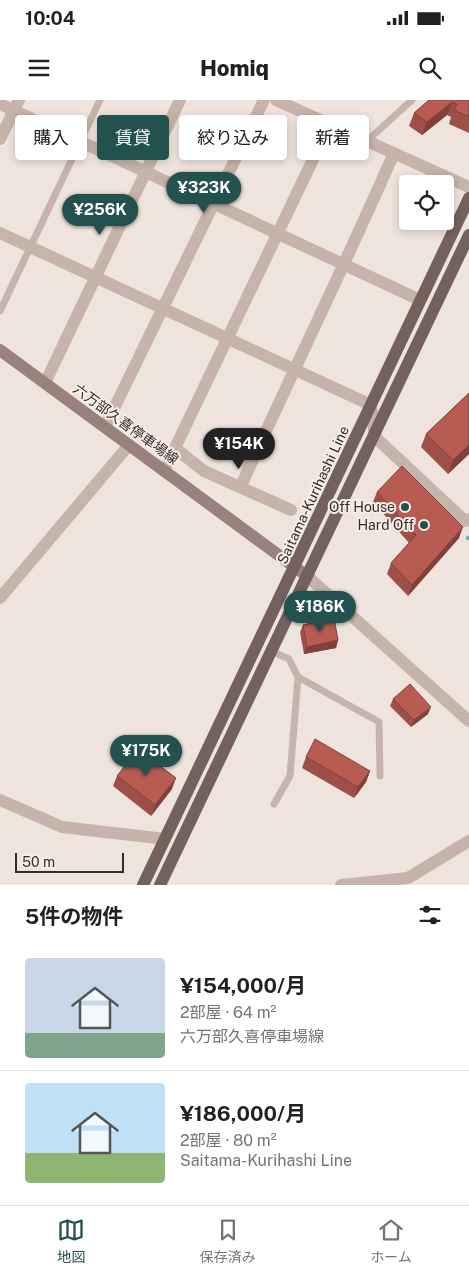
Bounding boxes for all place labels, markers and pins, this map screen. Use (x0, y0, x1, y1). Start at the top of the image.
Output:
pin: ¥323K (169, 172, 239, 214)
pin: ¥256K (65, 194, 135, 236)
pin: ¥154K (204, 428, 274, 470)
place label: Off House (329, 499, 395, 515)
marker: Off House (399, 501, 411, 513)
place label: Hard Off (357, 517, 414, 533)
marker: Hard Off (418, 519, 430, 531)
pin: ¥186K (285, 590, 355, 633)
pin: ¥175K (111, 734, 181, 777)

